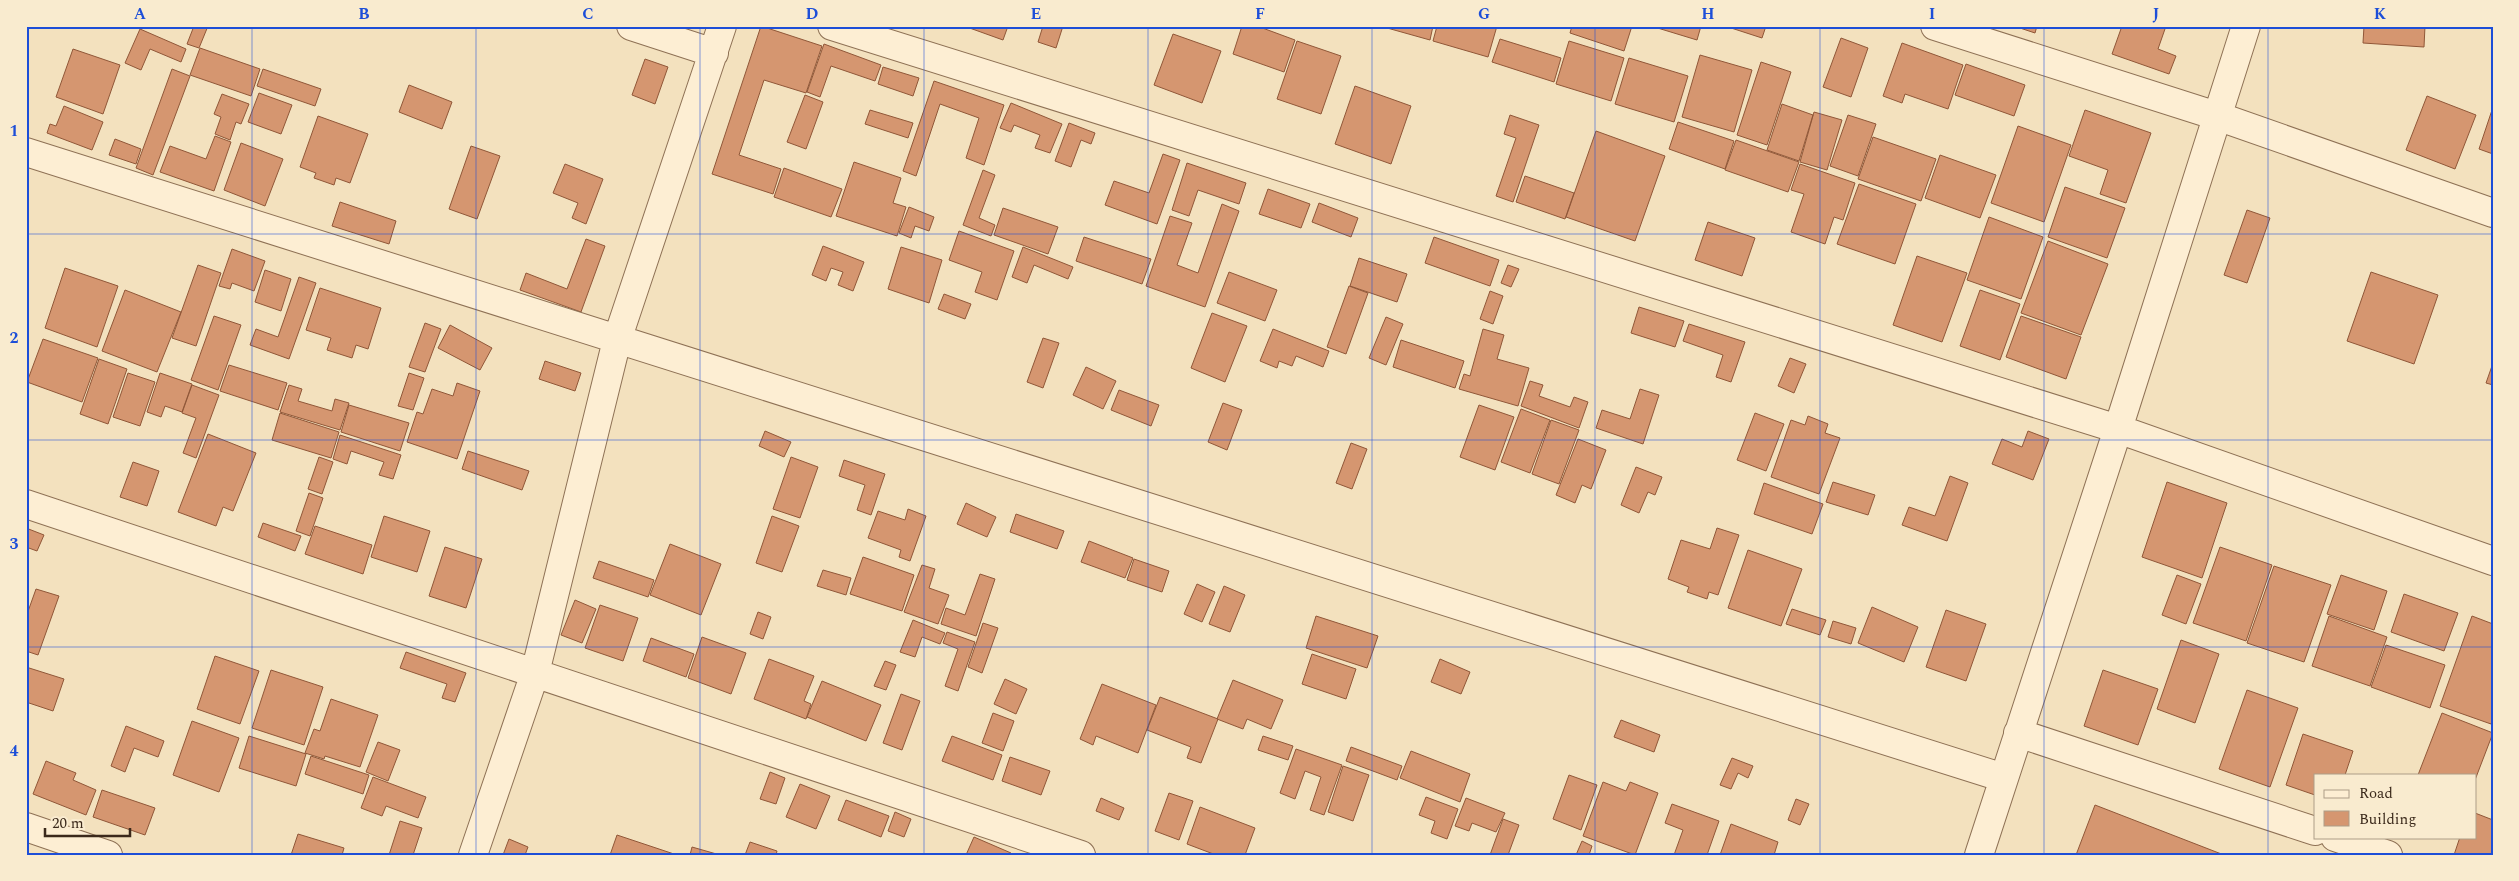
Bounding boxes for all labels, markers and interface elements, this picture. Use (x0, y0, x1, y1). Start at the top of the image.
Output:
text: A (134, 2, 147, 26)
text: B (358, 2, 370, 26)
text: C (582, 2, 594, 26)
text: D (806, 2, 819, 26)
text: E (1031, 2, 1041, 26)
text: F (1255, 2, 1265, 26)
text: G (1478, 2, 1490, 26)
text: H (1701, 2, 1715, 26)
text: I (1929, 2, 1935, 26)
text: J (2153, 2, 2160, 26)
text: K (2374, 2, 2387, 26)
text: 1 (10, 119, 18, 143)
text: 2 (10, 326, 19, 350)
text: 3 (10, 532, 19, 556)
text: 4 (10, 739, 19, 763)
legend (2314, 774, 2476, 838)
text: Road (2359, 782, 2393, 805)
scale bar (45, 806, 130, 838)
text: Building (2359, 808, 2416, 831)
text: 20 m (52, 812, 84, 835)

